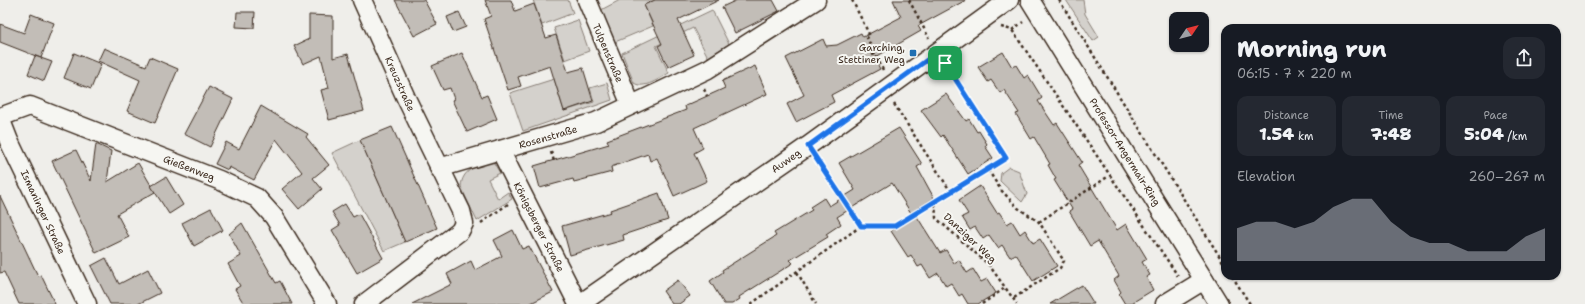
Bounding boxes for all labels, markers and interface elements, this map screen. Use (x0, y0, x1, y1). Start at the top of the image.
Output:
north arrow (1169, 12, 1209, 52)
map controls (1169, 12, 1209, 52)
street label: Tulpenstraße (590, 22, 626, 85)
text: Morning run (1237, 35, 1387, 64)
button: share (1503, 37, 1545, 79)
place label: Garching, Stettiner Weg (838, 41, 905, 66)
pin (928, 46, 962, 80)
marker: Garching, Stettiner Weg (908, 48, 918, 58)
icon: arrive (934, 52, 956, 74)
street label: Kreuzstraße (382, 55, 418, 114)
text: 06:15 · 7 × 220 m (1237, 65, 1352, 82)
street label: Professor-Angermair-Ring (1086, 96, 1164, 208)
text: Distance (1264, 108, 1309, 123)
text: Time (1378, 108, 1404, 123)
text: Pace (1484, 108, 1508, 123)
street label: Rosenstraße (517, 122, 579, 152)
text: 1.54 (1259, 123, 1294, 145)
text: 7:48 (1371, 123, 1411, 145)
text: 5:04 (1464, 123, 1504, 145)
text: km (1294, 129, 1314, 144)
text: /km (1504, 129, 1527, 144)
street label: Auweg (769, 146, 803, 176)
street label: Gießenweg (161, 152, 217, 184)
street label: Ismaninger Straße (18, 168, 68, 257)
text: Elevation (1237, 168, 1295, 185)
text: 260–267 m (1469, 168, 1545, 185)
street label: Königsberger Straße (511, 180, 567, 274)
street label: Danziger Weg (941, 210, 999, 266)

